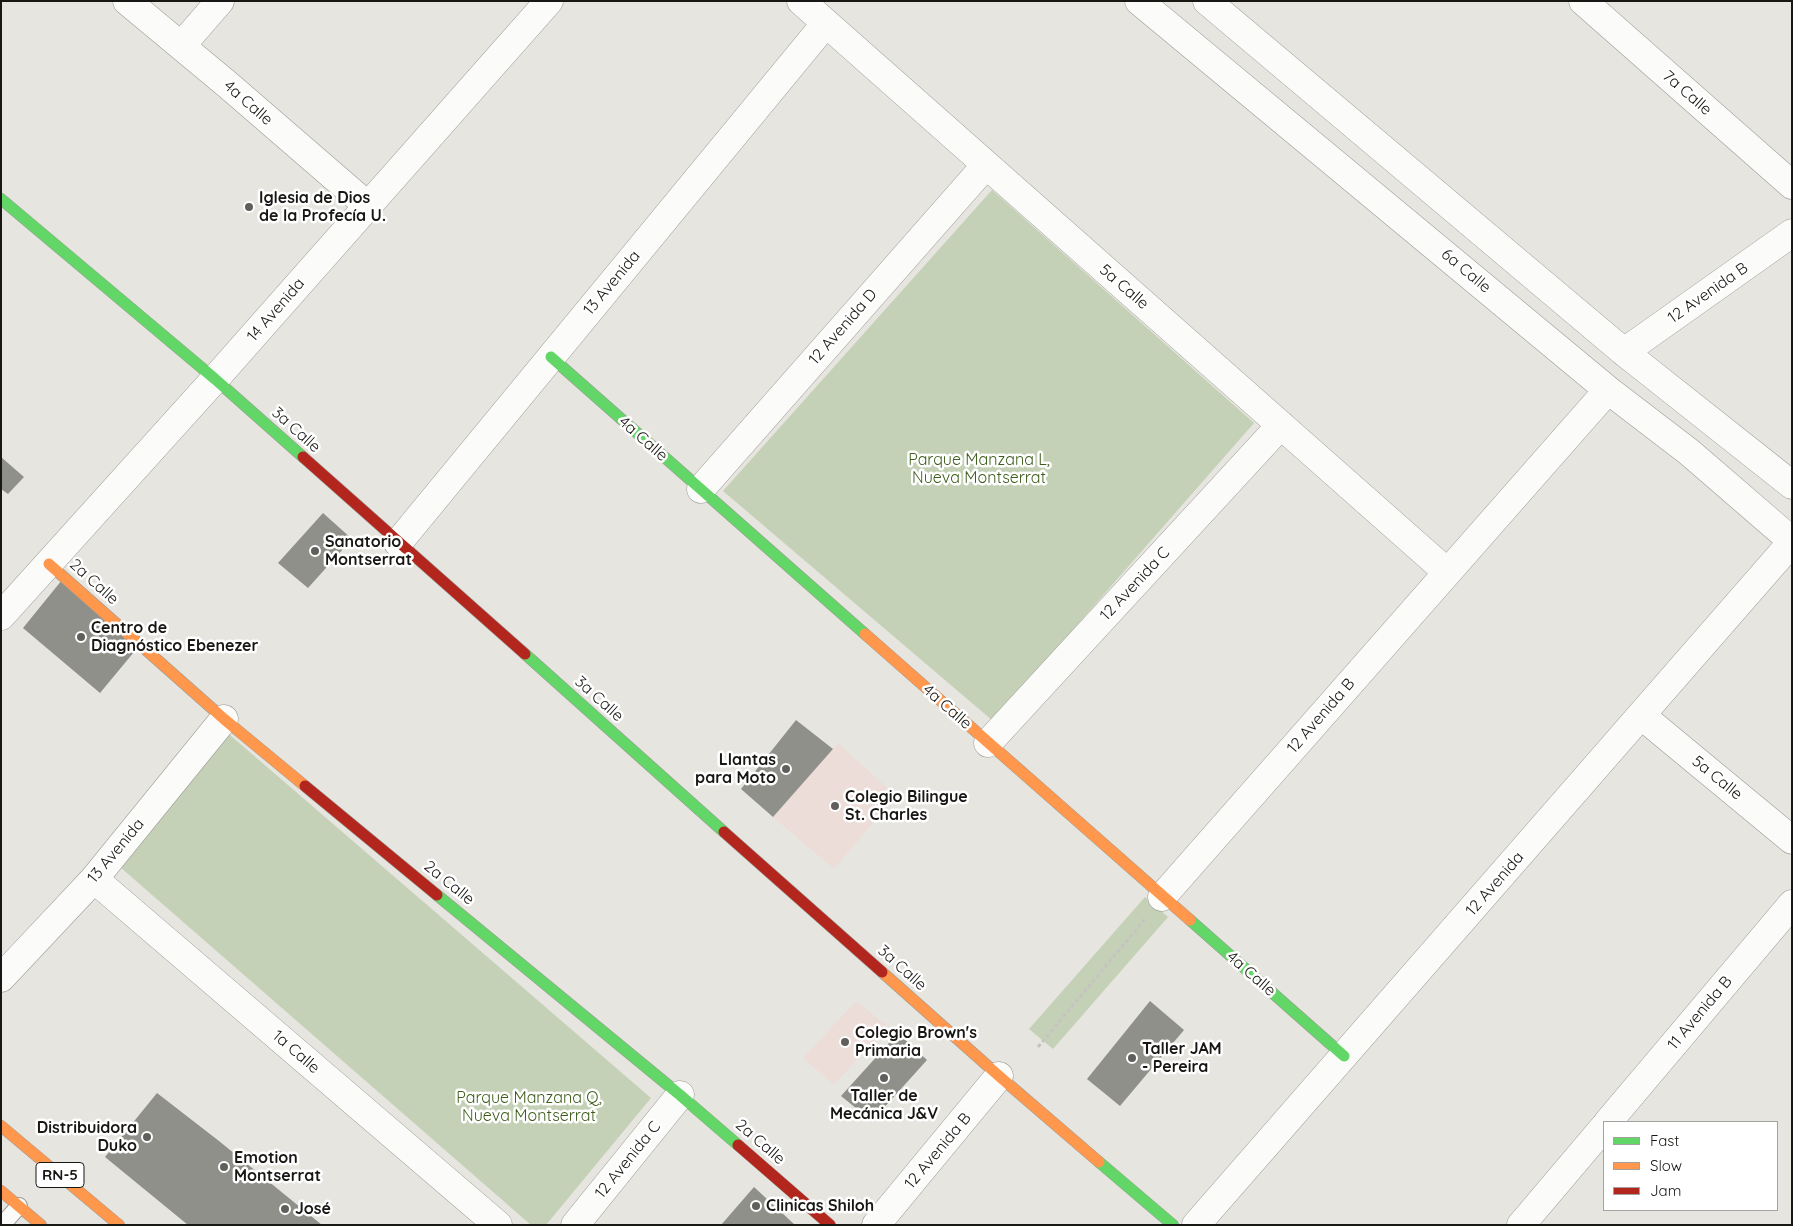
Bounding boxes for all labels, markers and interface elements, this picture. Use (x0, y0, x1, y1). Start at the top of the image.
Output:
street label: 7a Calle (1659, 67, 1715, 119)
street label: 4a Calle (219, 76, 277, 130)
place label: Iglesia de Dios de la Profecía U. (259, 188, 386, 226)
marker: Iglesia de Dios de la Profecía U. (243, 201, 255, 213)
street label: 6a Calle (1437, 245, 1495, 297)
street label: 13 Avenida (580, 247, 644, 319)
street label: 12 Avenida B (1664, 258, 1752, 328)
street label: 5a Calle (1095, 260, 1153, 314)
street label: 14 Avenida (243, 274, 309, 346)
street label: 12 Avenida D (805, 285, 881, 369)
street label: 3a Calle (268, 403, 324, 457)
street label: 4a Calle (614, 412, 672, 466)
park label: Parque Manzana L, Nueva Montserrat (908, 450, 1050, 488)
place label: Sanatorio Montserrat (325, 532, 412, 570)
street label: 12 Avenida C (1096, 543, 1174, 625)
marker: Sanatorio Montserrat (309, 545, 321, 557)
street label: 2a Calle (66, 555, 122, 609)
place label: Centro de Diagnóstico Ebenezer (91, 618, 258, 656)
marker: Centro de Diagnóstico Ebenezer (75, 631, 87, 643)
street label: 3a Calle (571, 672, 627, 726)
street label: 12 Avenida B (1283, 674, 1359, 758)
street label: 4a Calle (918, 680, 976, 734)
place label: Llantas para Moto (695, 750, 776, 788)
street label: 5a Calle (1688, 752, 1746, 804)
marker: Llantas para Moto (780, 763, 792, 775)
place label: Colegio Bilingue St. Charles (845, 787, 968, 825)
marker: Colegio Bilingue St. Charles (829, 800, 841, 812)
street label: 13 Avenida (84, 815, 148, 887)
street label: 12 Avenida (1462, 848, 1528, 920)
street label: 2a Calle (420, 857, 478, 909)
street label: 3a Calle (874, 941, 930, 995)
street label: 4a Calle (1222, 947, 1280, 1001)
street label: 11 Avenida B (1664, 972, 1736, 1054)
place label: Colegio Brown's Primaria (855, 1023, 977, 1061)
street label: 1a Calle (268, 1026, 324, 1078)
marker: Colegio Brown's Primaria (839, 1036, 851, 1048)
place label: Taller JAM - Pereira (1142, 1039, 1222, 1077)
marker: Taller JAM - Pereira (1126, 1052, 1138, 1064)
marker: Taller de Mecánica J&V (878, 1072, 890, 1084)
place label: Taller de Mecánica J&V (830, 1086, 938, 1124)
park label: Parque Manzana Q, Nueva Montserrat (456, 1088, 602, 1126)
street label: 12 Avenida B (901, 1109, 975, 1193)
street label: 2a Calle (731, 1115, 789, 1169)
place label: Distribuidora Duko (37, 1118, 137, 1156)
street label: 12 Avenida C (591, 1118, 665, 1202)
legend (1603, 1121, 1778, 1211)
marker: Distribuidora Duko (141, 1131, 153, 1143)
text: Fast (1650, 1131, 1679, 1150)
place label: Emotion Montserrat (234, 1148, 321, 1186)
text: Slow (1650, 1156, 1682, 1175)
marker: Emotion Montserrat (218, 1161, 230, 1173)
road number: RN-5 (36, 1162, 84, 1188)
text: Jam (1650, 1181, 1681, 1200)
place label: Clinicas Shiloh (766, 1196, 874, 1216)
place label: José (295, 1199, 331, 1219)
marker: Clinicas Shiloh (750, 1200, 762, 1212)
marker: José (279, 1203, 291, 1215)

